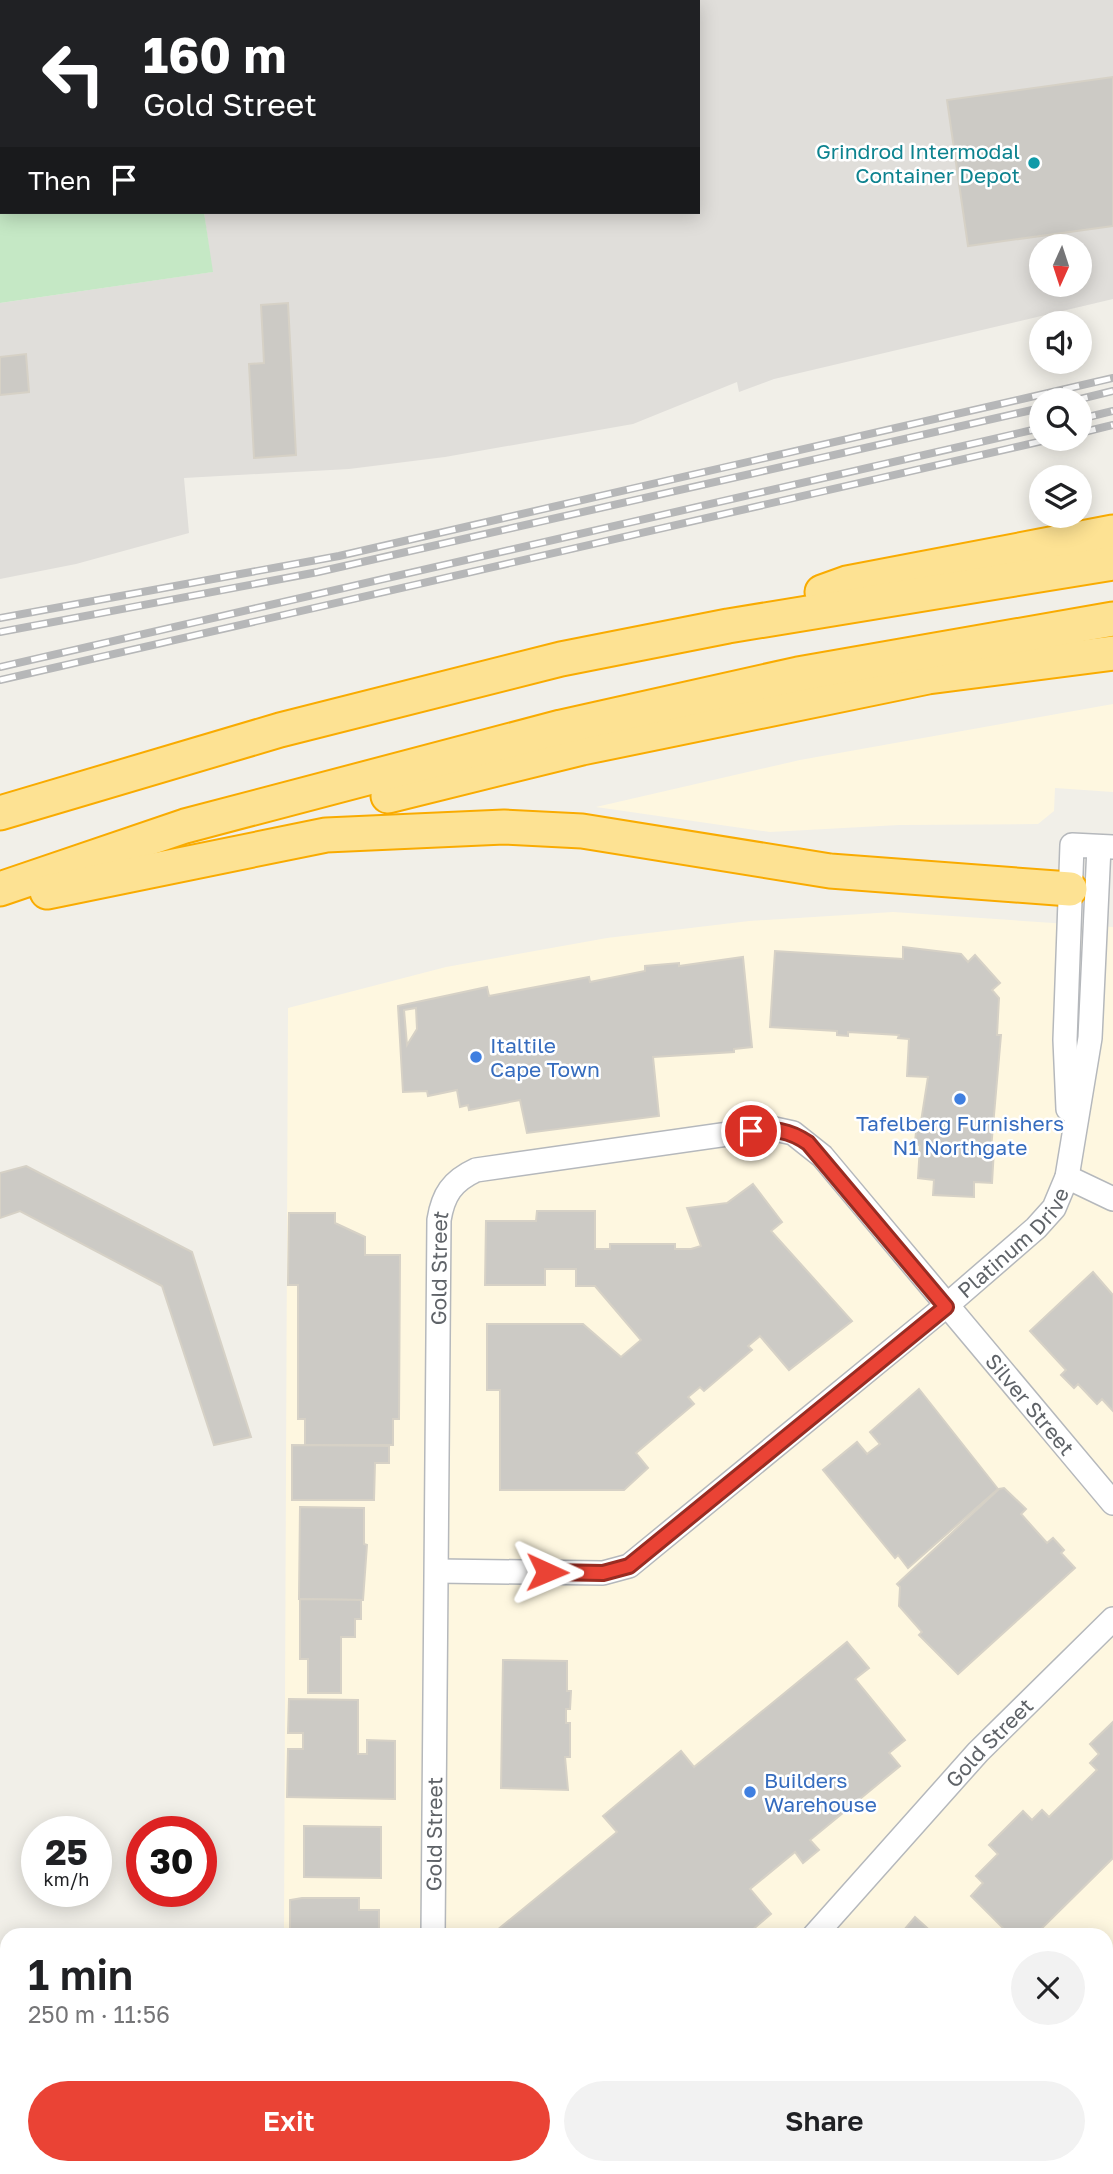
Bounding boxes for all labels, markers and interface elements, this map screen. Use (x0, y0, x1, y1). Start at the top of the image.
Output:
text: 160 m (143, 25, 286, 84)
icon: left (28, 28, 119, 119)
text: Gold Street (143, 85, 317, 123)
place label: Grindrod Intermodal Container Depot (816, 138, 1020, 188)
marker: Grindrod Intermodal Container Depot (1026, 155, 1042, 171)
icon: arrive (105, 161, 143, 199)
text: Then (28, 165, 91, 196)
north arrow (1029, 234, 1092, 298)
map controls (1029, 234, 1092, 528)
button: sound (1029, 311, 1092, 374)
button: search (1029, 388, 1092, 451)
button: layers (1029, 465, 1092, 528)
place label: Italtile Cape Town (490, 1032, 600, 1082)
marker: Italtile Cape Town (468, 1049, 484, 1065)
marker: Tafelberg Furnishers N1 Northgate (952, 1091, 968, 1107)
pin (721, 1101, 781, 1161)
place label: Tafelberg Furnishers N1 Northgate (856, 1110, 1064, 1160)
icon: arrive (732, 1112, 770, 1150)
street label: Platinum Drive (952, 1184, 1074, 1303)
street label: Gold Street (425, 1208, 453, 1325)
street label: Silver Street (980, 1348, 1080, 1460)
position arrow (510, 1535, 584, 1609)
street label: Gold Street (940, 1692, 1038, 1792)
place label: Builders Warehouse (764, 1767, 877, 1817)
street label: Gold Street (420, 1777, 447, 1891)
marker: Builders Warehouse (742, 1784, 758, 1800)
speed limit sign: 30 (126, 1816, 217, 1907)
text: 25 (45, 1831, 88, 1873)
text: km/h (44, 1868, 89, 1890)
text: 1 min (28, 1949, 133, 1999)
button: close (1011, 1951, 1085, 2025)
text: 250 m · 11:56 (28, 2000, 170, 2028)
button: Exit (28, 2081, 550, 2161)
button: Share (564, 2081, 1085, 2161)

